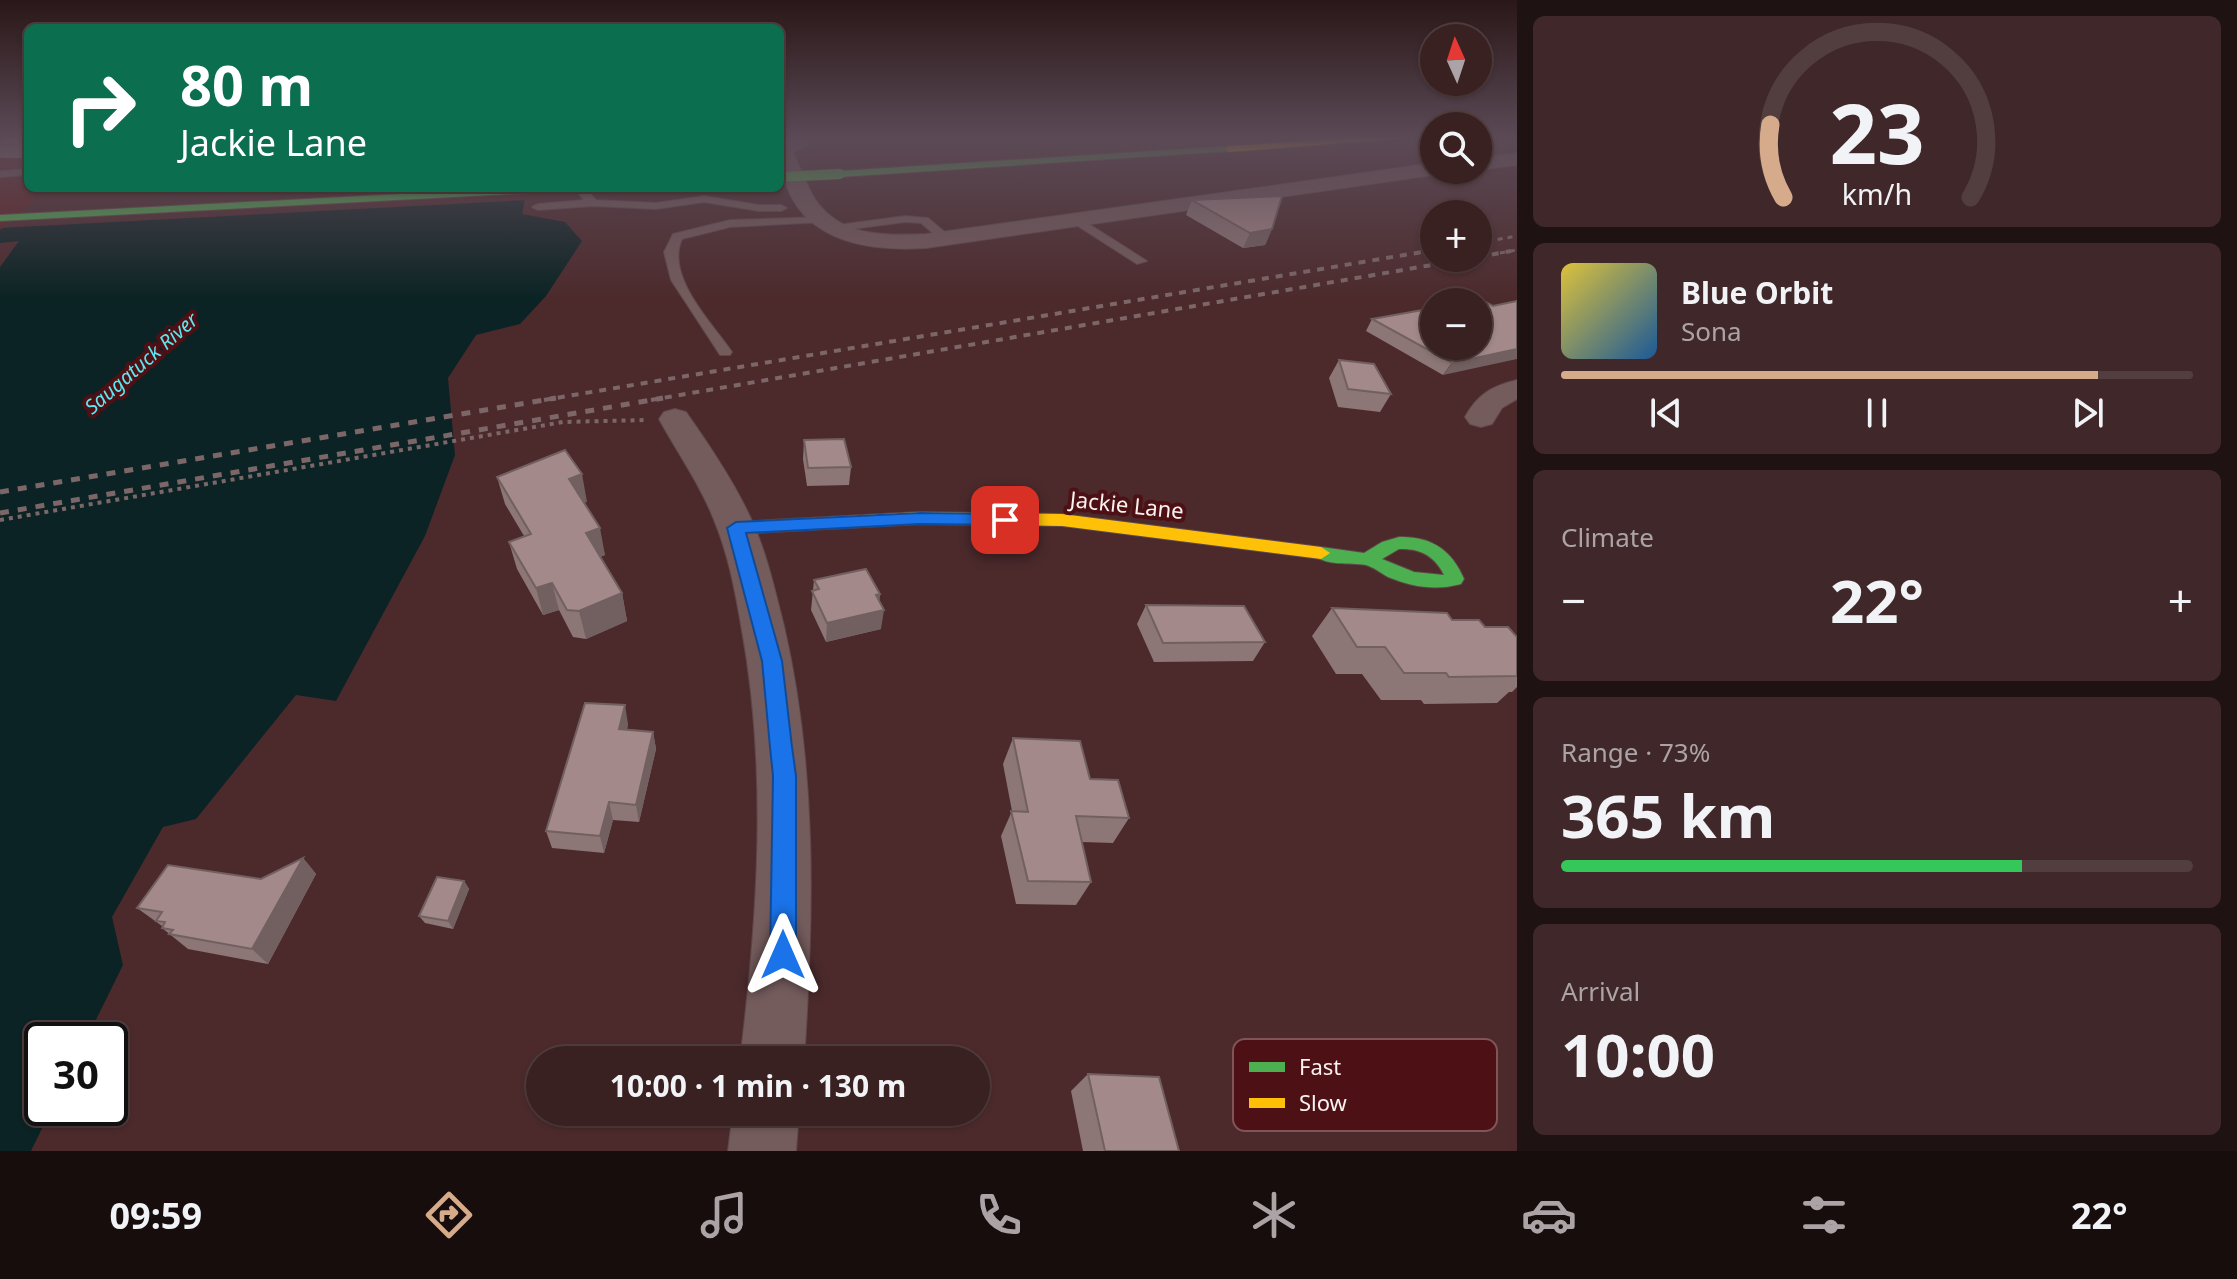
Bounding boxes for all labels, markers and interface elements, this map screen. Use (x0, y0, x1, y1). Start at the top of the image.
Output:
north arrow (1420, 24, 1492, 96)
map controls (1420, 24, 1492, 360)
text: 80 m (180, 46, 313, 122)
icon: right (48, 56, 152, 160)
text: 23 (1829, 74, 1925, 187)
button: search (1420, 112, 1492, 184)
text: Jackie Lane (180, 118, 367, 167)
text: km/h (1842, 174, 1912, 213)
button: + (1420, 200, 1492, 272)
text: Blue Orbit (1681, 272, 1833, 313)
button: − (1420, 288, 1492, 360)
water label: Saugatuck River (78, 305, 204, 420)
text: Sona (1681, 313, 1742, 349)
icon: previous (1644, 391, 1688, 435)
icon: pause (1855, 391, 1899, 435)
icon: next (2066, 391, 2110, 435)
street label: Jackie Lane (1067, 483, 1185, 525)
pin (971, 486, 1039, 554)
icon: arrive (983, 498, 1027, 542)
text: Climate (1561, 519, 1654, 555)
text: 22° (1830, 559, 1924, 641)
text: − (1561, 570, 1586, 630)
text: + (2168, 570, 2193, 630)
text: Range · 73% (1561, 734, 1710, 770)
text: 365 km (1561, 774, 1775, 856)
position arrow (741, 913, 825, 997)
text: Arrival (1561, 973, 1640, 1009)
text: 10:00 (1561, 1013, 1715, 1095)
speed limit sign: 30 (24, 1022, 128, 1126)
legend (1233, 1039, 1497, 1131)
text: Fast (1299, 1051, 1341, 1081)
text: 10:00 · 1 min · 130 m (610, 1065, 906, 1106)
text: Slow (1299, 1087, 1348, 1117)
icon: directions (421, 1187, 477, 1243)
icon: music (696, 1187, 752, 1243)
icon: phone (971, 1187, 1027, 1243)
icon: climate (1246, 1187, 1302, 1243)
icon: car (1521, 1187, 1577, 1243)
icon: filters (1796, 1187, 1852, 1243)
text: 09:59 (110, 1191, 202, 1240)
text: 22° (2071, 1191, 2127, 1240)

